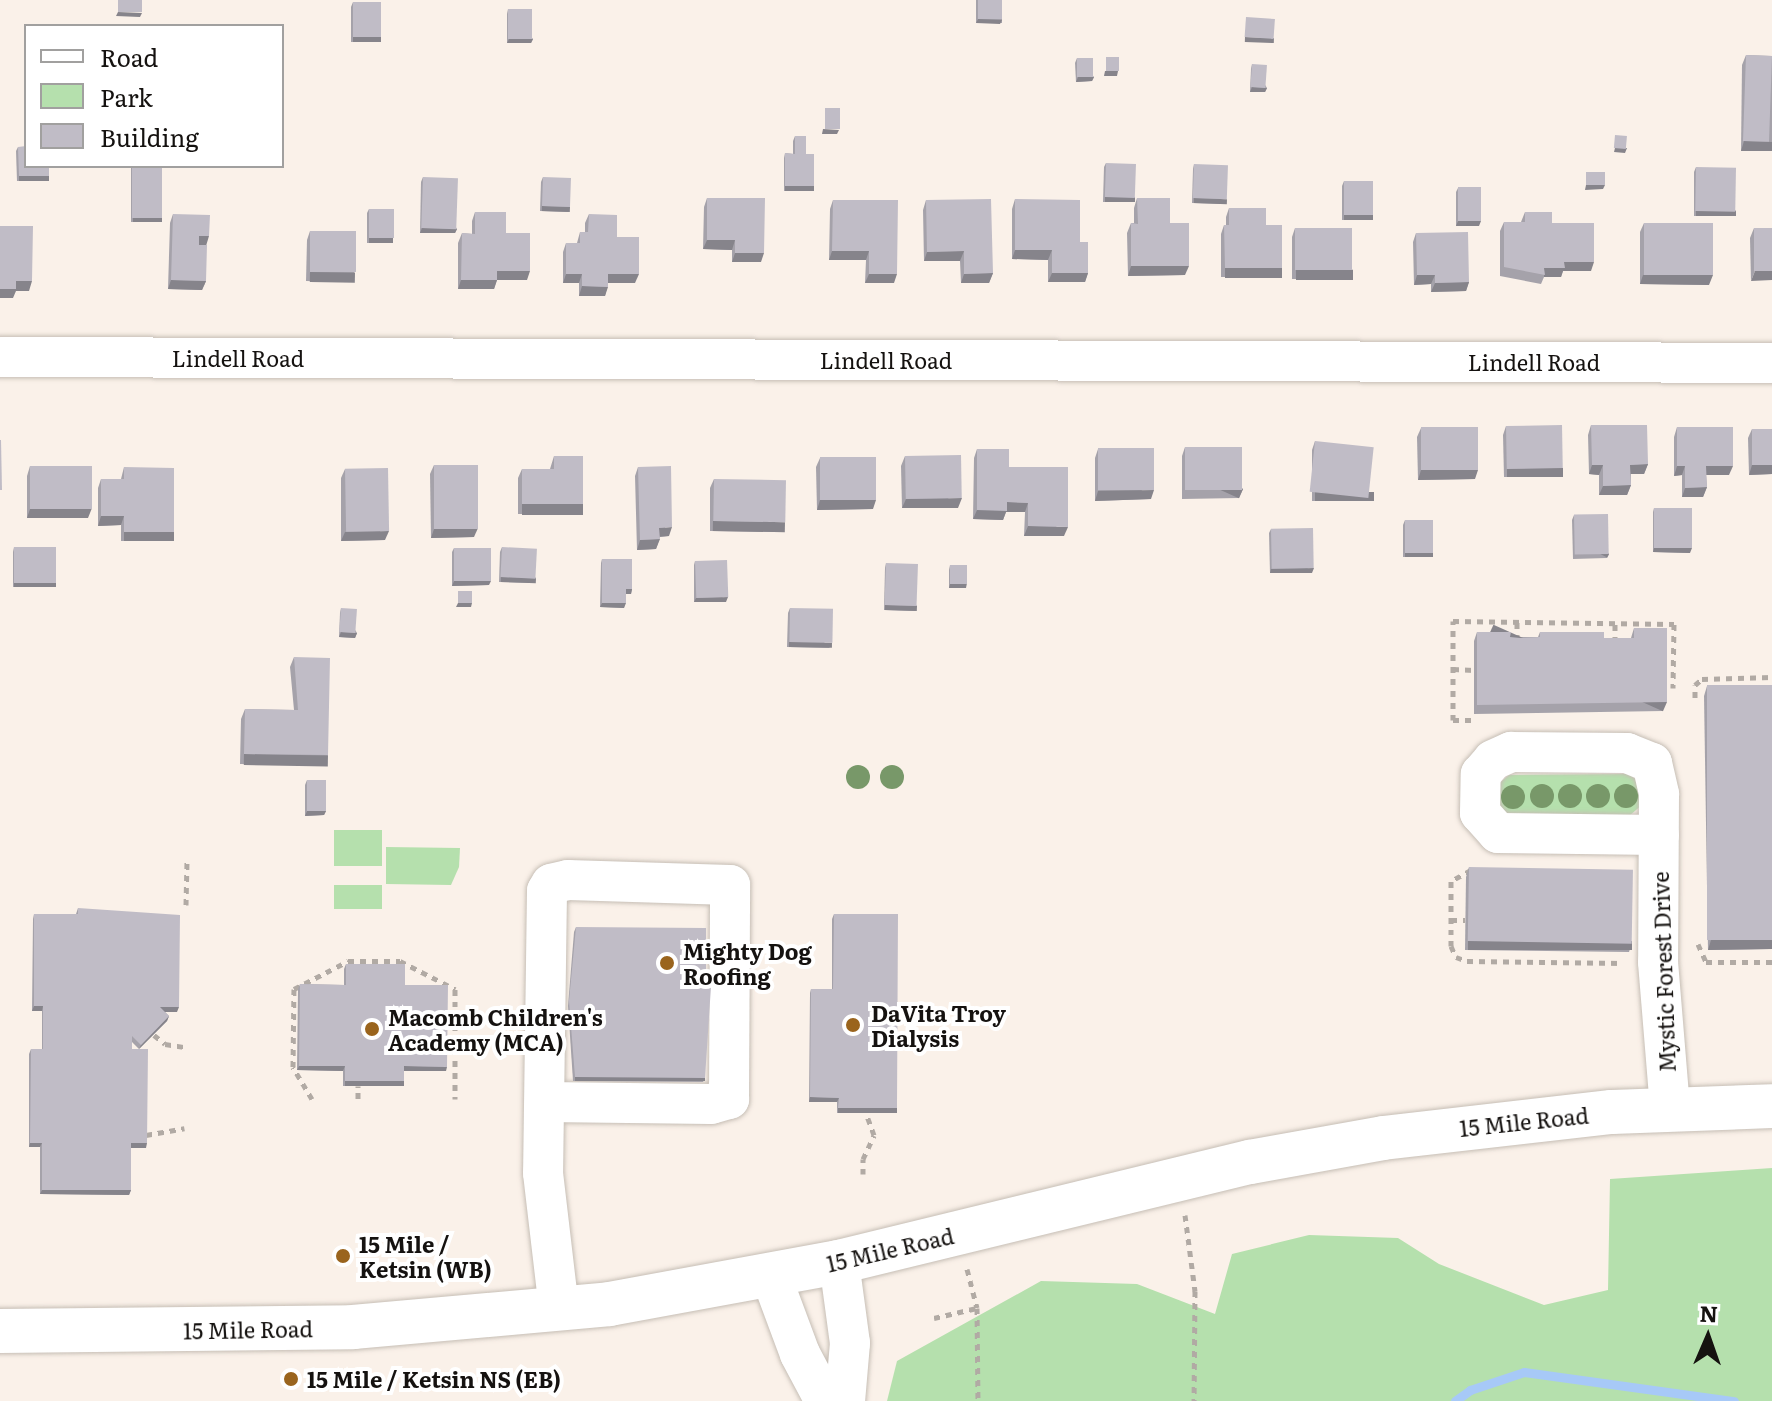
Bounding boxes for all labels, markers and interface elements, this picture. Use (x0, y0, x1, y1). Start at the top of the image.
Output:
legend (24, 24, 284, 168)
text: Road (100, 39, 158, 74)
text: Park (100, 79, 153, 114)
text: Building (100, 119, 199, 154)
street label: Lindell Road (172, 345, 304, 371)
street label: Lindell Road (820, 347, 952, 373)
street label: Lindell Road (1468, 349, 1600, 375)
street label: Mystic Forest Drive (1646, 871, 1680, 1073)
place label: Mighty Dog Roofing (683, 937, 812, 988)
marker: Mighty Dog Roofing (658, 954, 676, 972)
place label: DaVita Troy Dialysis (871, 999, 1006, 1050)
place label: Macomb Children's Academy (MCA) (388, 1003, 603, 1054)
marker: DaVita Troy Dialysis (842, 1014, 864, 1036)
marker: Macomb Children's Academy (MCA) (363, 1020, 381, 1038)
street label: 15 Mile Road (1458, 1101, 1590, 1141)
street label: 15 Mile Road (824, 1222, 956, 1276)
place label: 15 Mile / Ketsin (WB) (359, 1230, 492, 1282)
marker: 15 Mile / Ketsin (WB) (334, 1247, 352, 1265)
text: N (1699, 1296, 1719, 1329)
north arrow (1668, 1297, 1748, 1377)
street label: 15 Mile Road (183, 1315, 313, 1343)
place label: 15 Mile / Ketsin NS (EB) (307, 1366, 561, 1392)
marker: 15 Mile / Ketsin NS (EB) (282, 1370, 300, 1388)

